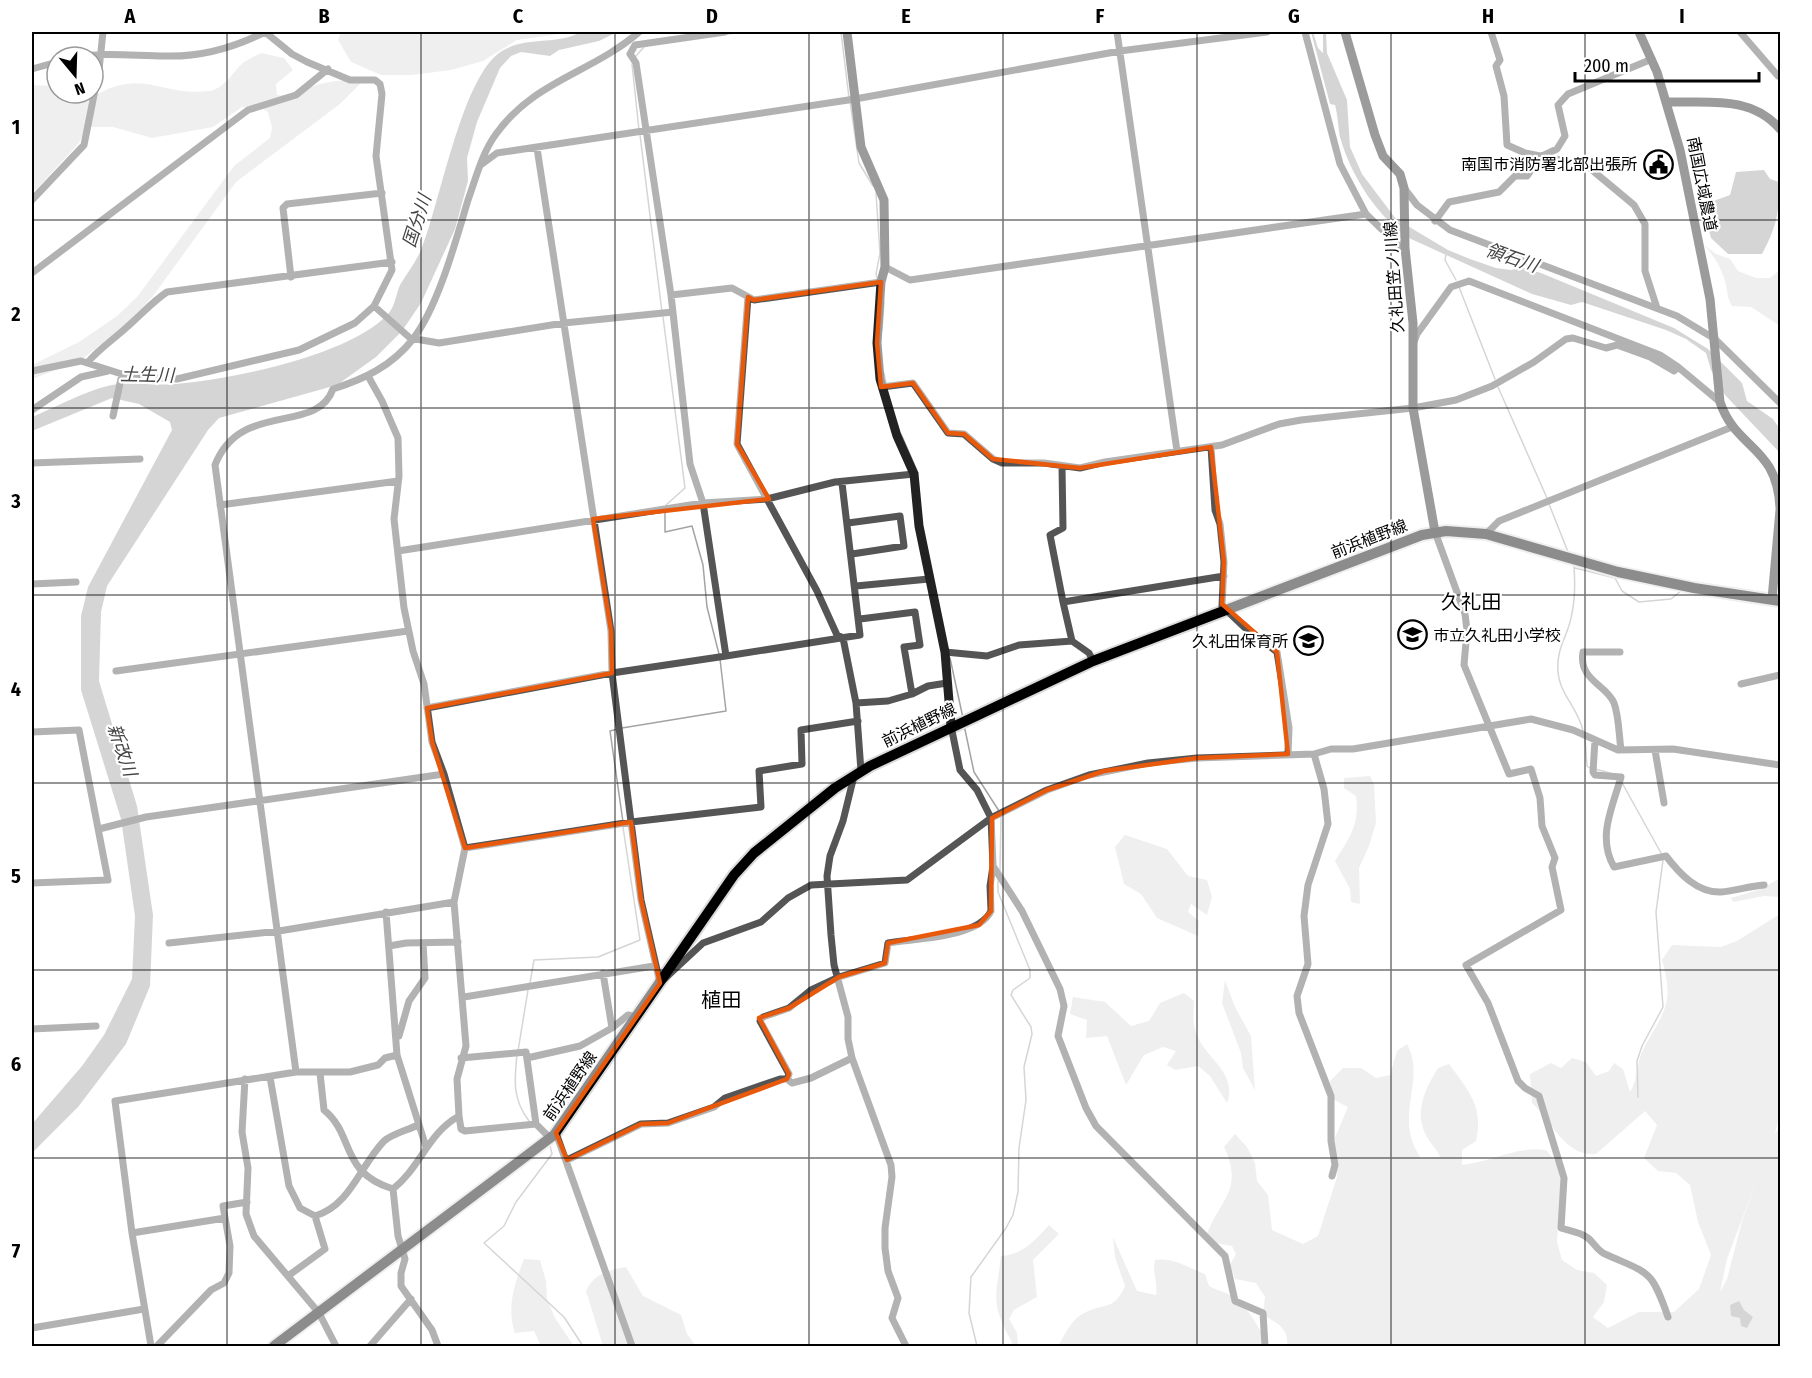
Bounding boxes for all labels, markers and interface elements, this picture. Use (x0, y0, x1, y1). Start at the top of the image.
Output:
text: A (124, 4, 137, 28)
text: B (318, 4, 330, 28)
text: C (513, 4, 524, 28)
text: D (706, 4, 718, 28)
text: E (901, 4, 911, 28)
text: F (1096, 4, 1105, 28)
text: G (1288, 4, 1300, 28)
text: H (1482, 4, 1494, 28)
text: I (1679, 4, 1685, 28)
north arrow (45, 45, 105, 105)
scale bar (1575, 45, 1760, 83)
text: 200 m (1584, 55, 1629, 77)
text: N (72, 78, 87, 99)
text: 1 (12, 115, 20, 139)
street label: 南国広域農道 (1684, 135, 1720, 233)
public building icon: 南国市消防署北部出張所 (1642, 148, 1674, 180)
place label: 南国市消防署北部出張所 (1461, 155, 1637, 174)
water label: 国分川 (398, 190, 436, 250)
street label: 久礼田笠ノ川線 (1381, 220, 1407, 334)
water label: 領石川 (1483, 239, 1543, 278)
text: 2 (10, 302, 21, 326)
water label: 土生川 (120, 364, 176, 387)
text: 3 (10, 489, 21, 513)
street label: 前浜植野線 (1328, 516, 1410, 562)
district label: 久礼田 (1441, 590, 1501, 614)
school or university icon: 市立久礼田小学校 (1396, 619, 1428, 651)
school or university icon: 久礼田保育所 (1293, 625, 1325, 657)
place label: 市立久礼田小学校 (1433, 626, 1561, 645)
place label: 久礼田保育所 (1192, 632, 1288, 651)
text: 4 (11, 677, 21, 701)
street label: 前浜植野線 (879, 699, 959, 751)
water label: 新改川 (103, 721, 142, 781)
text: 5 (11, 864, 21, 888)
district label: 植田 (701, 988, 741, 1012)
street label: 前浜植野線 (539, 1048, 601, 1124)
text: 6 (11, 1052, 21, 1076)
text: 7 (12, 1239, 21, 1263)

